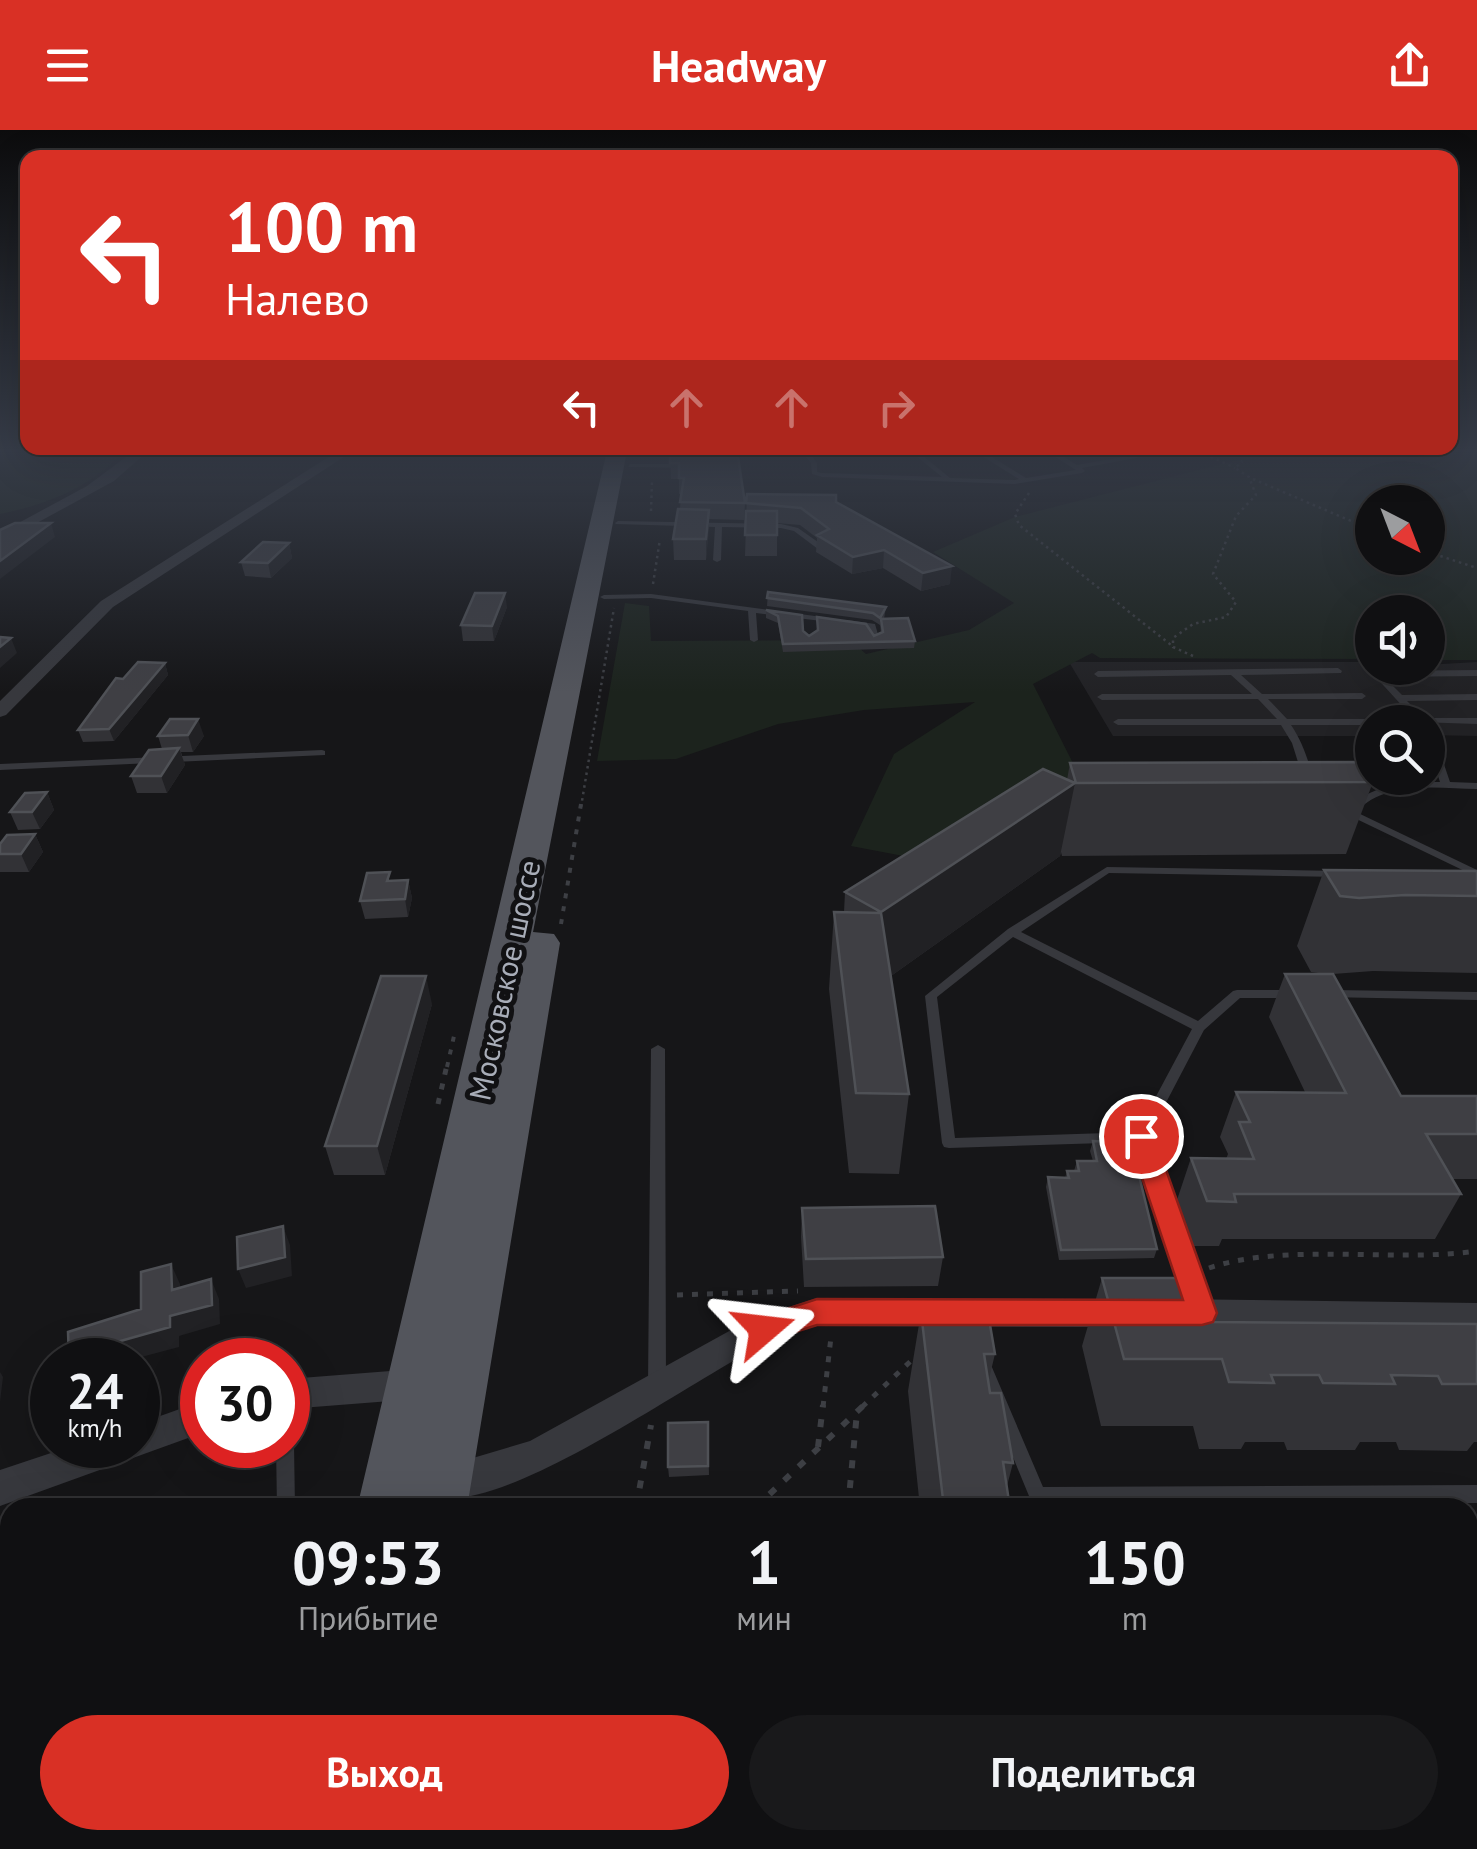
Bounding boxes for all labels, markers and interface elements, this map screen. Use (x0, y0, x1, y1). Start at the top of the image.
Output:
text: Headway (651, 36, 826, 94)
icon: menu (40, 38, 95, 93)
icon: share (1382, 38, 1437, 93)
text: 100 m (225, 181, 418, 271)
icon: left (60, 190, 190, 320)
text: Налево (225, 269, 370, 327)
icon: left (554, 380, 609, 435)
icon: ahead (659, 380, 714, 435)
icon: ahead (764, 380, 819, 435)
icon: right (869, 380, 924, 435)
north arrow (1355, 485, 1445, 575)
map controls (1355, 485, 1445, 795)
button: sound (1355, 595, 1445, 685)
button: search (1355, 705, 1445, 795)
street label: Московское шоссе (460, 856, 548, 1104)
pin (1099, 1094, 1184, 1179)
icon: arrive (1114, 1109, 1169, 1164)
position arrow (712, 1277, 816, 1381)
speed limit sign: 30 (180, 1338, 310, 1468)
text: 24 (67, 1358, 123, 1423)
text: km/h (68, 1412, 122, 1444)
text: 09:53 (292, 1523, 444, 1601)
text: 1 (747, 1523, 781, 1601)
text: 150 (1084, 1523, 1186, 1601)
text: Прибытие (298, 1597, 438, 1639)
text: мин (736, 1597, 792, 1639)
text: m (1122, 1597, 1148, 1639)
button: Выход (40, 1715, 729, 1830)
button: Поделиться (749, 1715, 1438, 1830)

